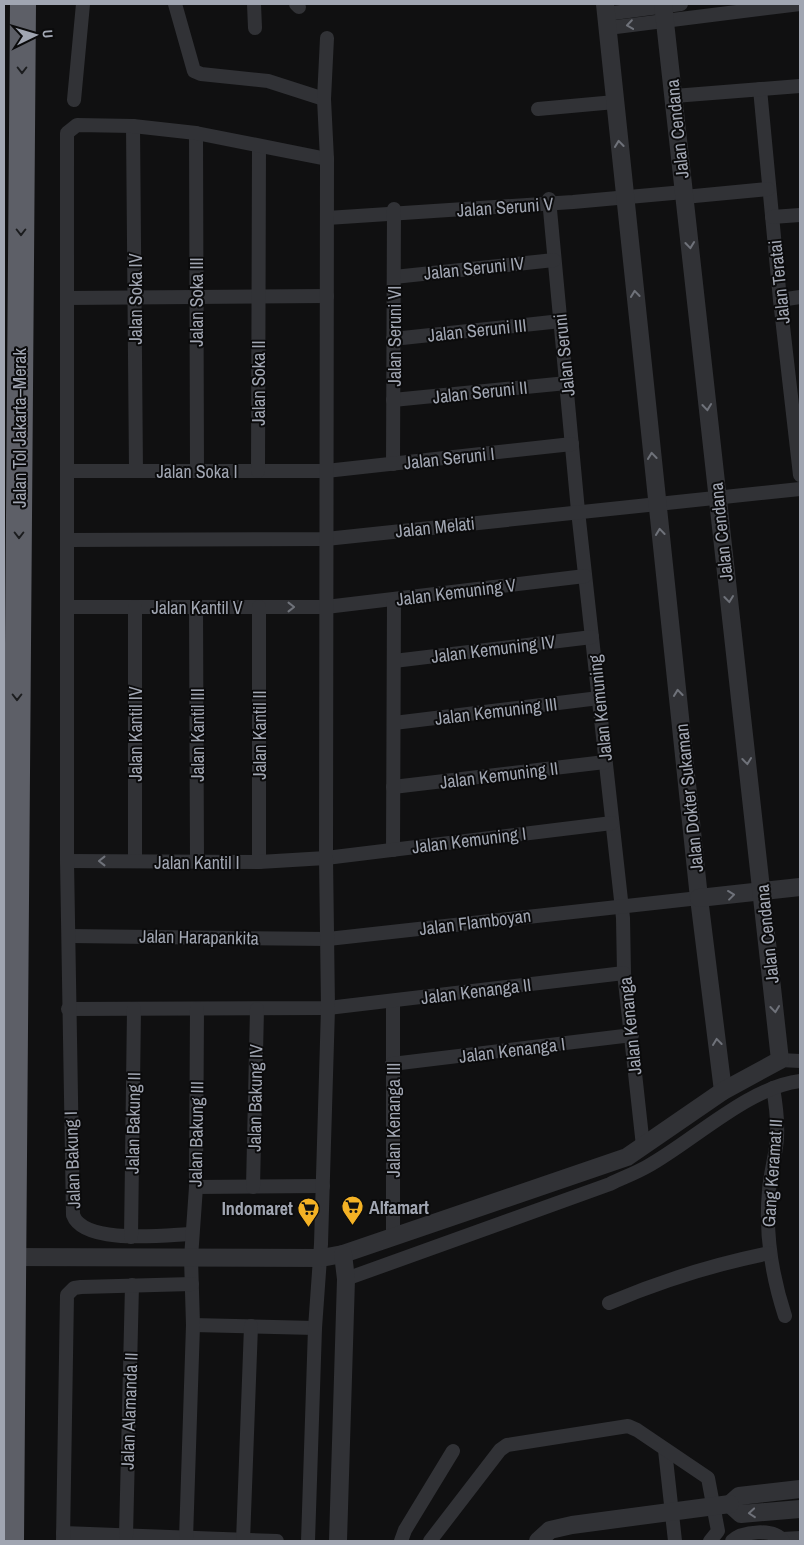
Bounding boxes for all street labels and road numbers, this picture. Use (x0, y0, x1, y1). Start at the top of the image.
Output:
street label: Jalan Cendana (659, 78, 695, 180)
street label: Jalan Seruni V (456, 191, 554, 223)
street label: Jalan Teratai (762, 239, 796, 325)
street label: Jalan Seruni IV (423, 250, 526, 286)
street label: Jalan Soka IV (123, 253, 148, 345)
street label: Jalan Soka III (184, 257, 209, 347)
street label: Jalan Seruni VI (382, 286, 407, 386)
street label: Jalan Seruni III (426, 312, 528, 348)
street label: Jalan Seruni (547, 312, 581, 398)
street label: Jalan Soka II (246, 340, 271, 426)
street label: Jalan Tol Jakarta–Merak (7, 348, 32, 508)
street label: Jalan Seruni II (431, 375, 529, 409)
street label: Jalan Seruni I (402, 441, 496, 475)
street label: Jalan Soka I (156, 459, 238, 484)
street label: Jalan Cendana (703, 481, 739, 583)
street label: Jalan Melati (394, 510, 476, 544)
street label: Jalan Kemuning V (395, 572, 518, 612)
street label: Jalan Kantil V (151, 595, 243, 620)
street label: Jalan Kemuning IV (430, 629, 557, 669)
street label: Jalan Kemuning (582, 653, 618, 762)
street label: Jalan Kantil IV (123, 686, 148, 782)
street label: Jalan Kantil III (185, 688, 210, 782)
street label: Jalan Kantil II (247, 690, 272, 780)
street label: Jalan Kemuning III (433, 691, 559, 731)
street label: Jalan Dokter Sukaman (669, 722, 709, 874)
street label: Jalan Kemuning II (438, 755, 560, 795)
street label: Jalan Kemuning I (410, 821, 528, 859)
street label: Jalan Kantil I (154, 850, 240, 875)
street label: Jalan Cendana (749, 883, 785, 985)
street label: Jalan Flamboyan (418, 903, 532, 941)
street label: Jalan Harapankita (139, 923, 259, 951)
street label: Jalan Kenanga II (419, 972, 533, 1010)
street label: Jalan Kenanga (612, 976, 648, 1076)
street label: Jalan Kenanga I (458, 1031, 566, 1069)
street label: Jalan Bakung IV (242, 1044, 268, 1152)
street label: Jalan Kenanga III (381, 1063, 406, 1177)
street label: Jalan Bakung II (120, 1072, 146, 1174)
street label: Jalan Bakung III (183, 1081, 209, 1187)
street label: Jalan Bakung I (58, 1111, 86, 1209)
street label: Gang Keramat II (756, 1118, 788, 1228)
street label: Jalan Alamanda II (114, 1352, 144, 1470)

